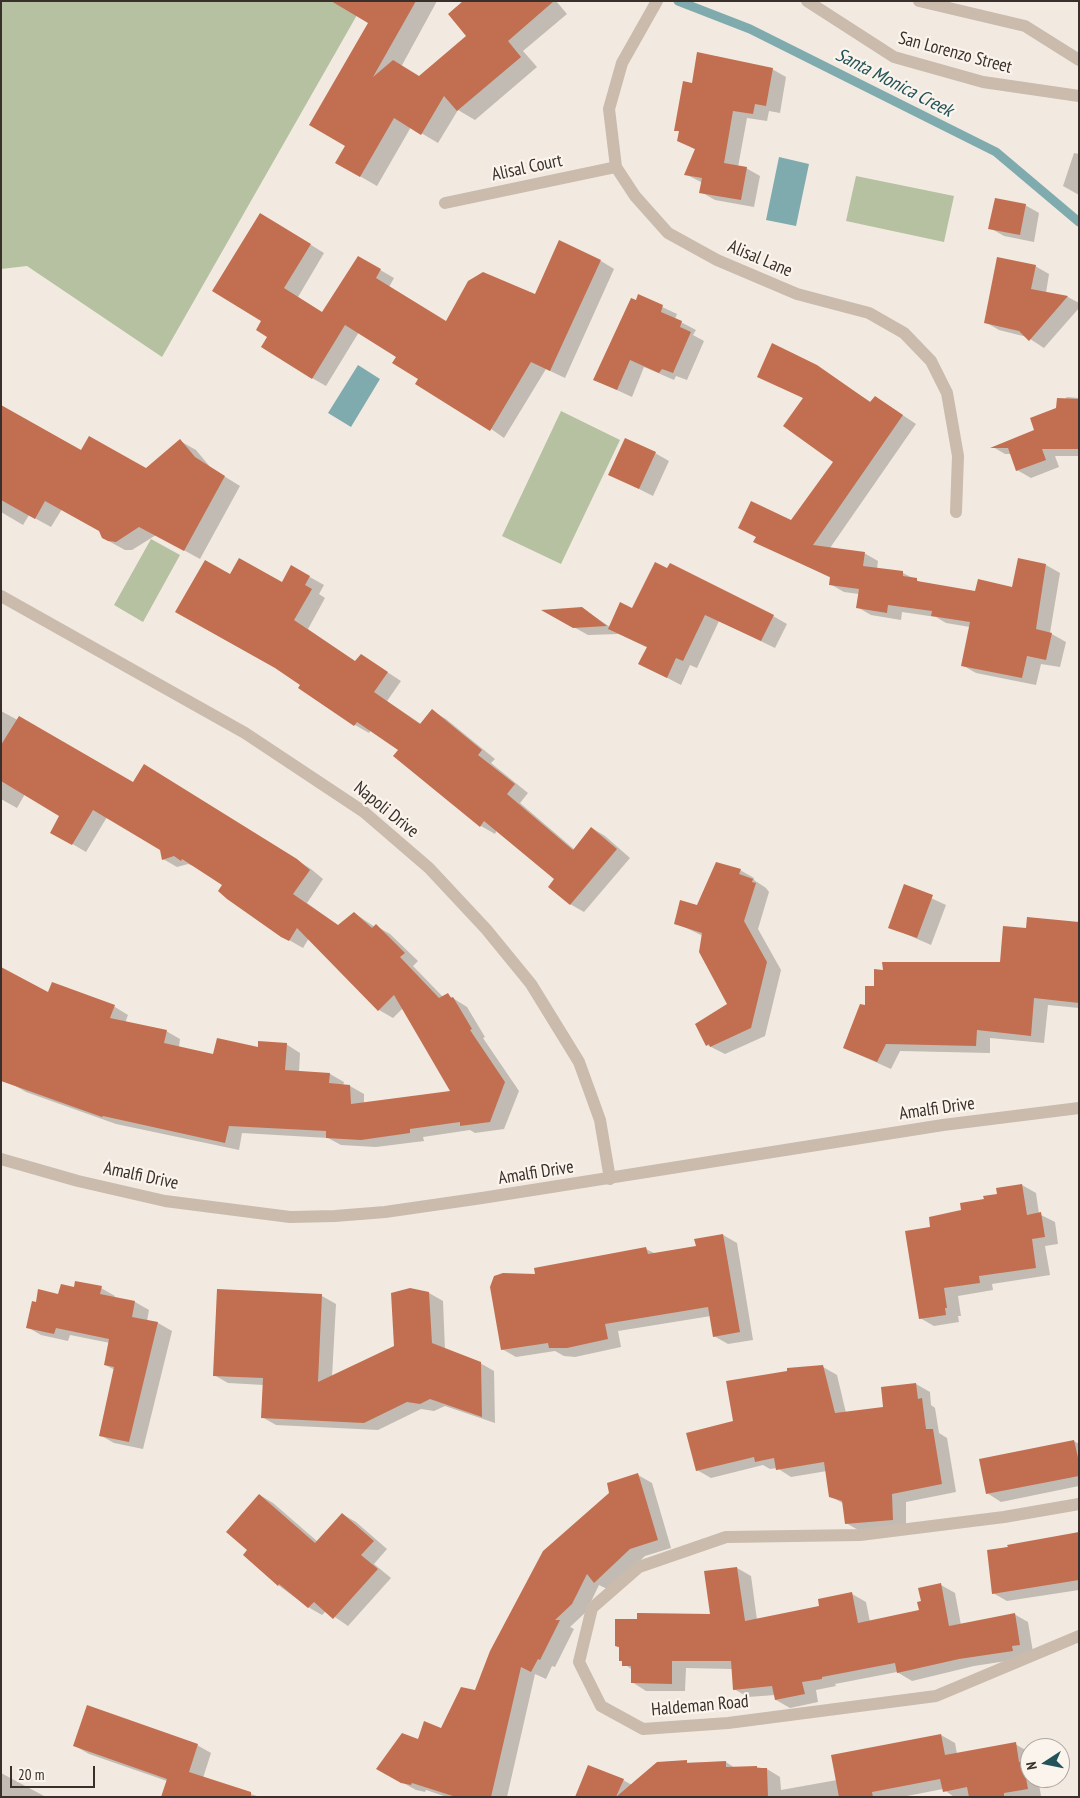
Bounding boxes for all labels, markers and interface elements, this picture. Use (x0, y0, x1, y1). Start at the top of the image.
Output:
street label: San Lorenzo Street (896, 27, 1014, 79)
water label: Santa Monica Creek (832, 44, 956, 122)
street label: Alisal Court (490, 150, 564, 186)
street label: Alisal Lane (725, 236, 795, 282)
street label: Napoli Drive (349, 777, 423, 843)
street label: Amalfi Drive (898, 1093, 976, 1125)
street label: Amalfi Drive (497, 1156, 575, 1190)
street label: Amalfi Drive (102, 1158, 180, 1194)
street label: Haldeman Road (650, 1691, 750, 1721)
north arrow (1020, 1738, 1070, 1788)
scale bar (12, 1756, 98, 1788)
text: N (1022, 1760, 1041, 1771)
text: 20 m (18, 1765, 44, 1784)

